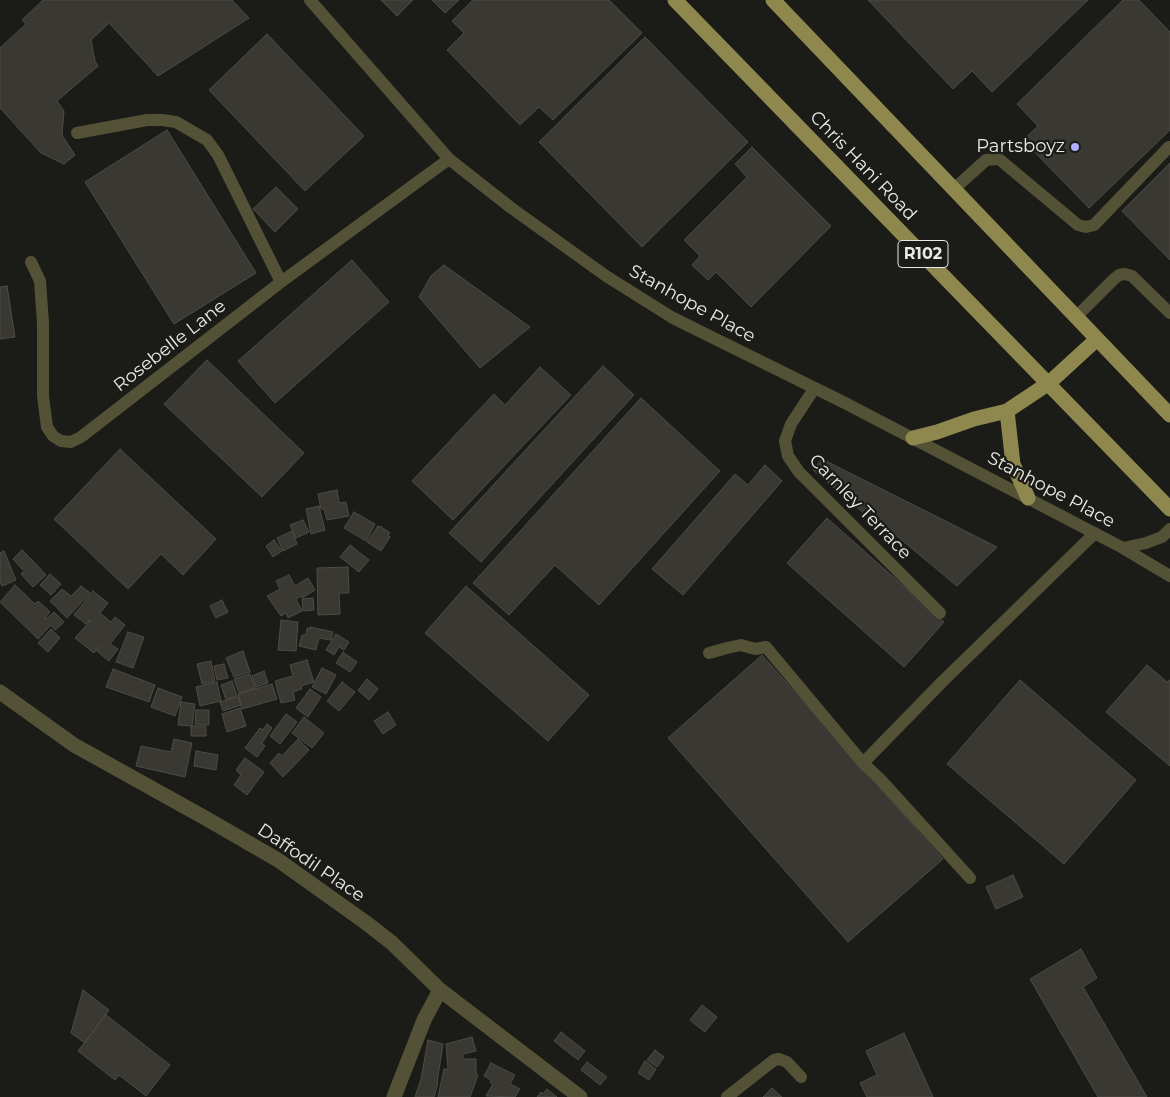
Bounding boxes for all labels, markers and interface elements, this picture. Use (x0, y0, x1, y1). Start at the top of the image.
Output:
street label: Chris Hani Road (805, 107, 921, 225)
place label: Partsboyz (976, 136, 1065, 158)
marker: Partsboyz (1069, 141, 1081, 153)
road number: R102 (898, 240, 948, 268)
street label: Stanhope Place (625, 260, 759, 348)
street label: Rosebelle Lane (110, 295, 230, 397)
street label: Stanhope Place (984, 447, 1118, 533)
street label: Carnley Terrace (804, 450, 916, 564)
street label: Daffodil Place (253, 819, 369, 907)

